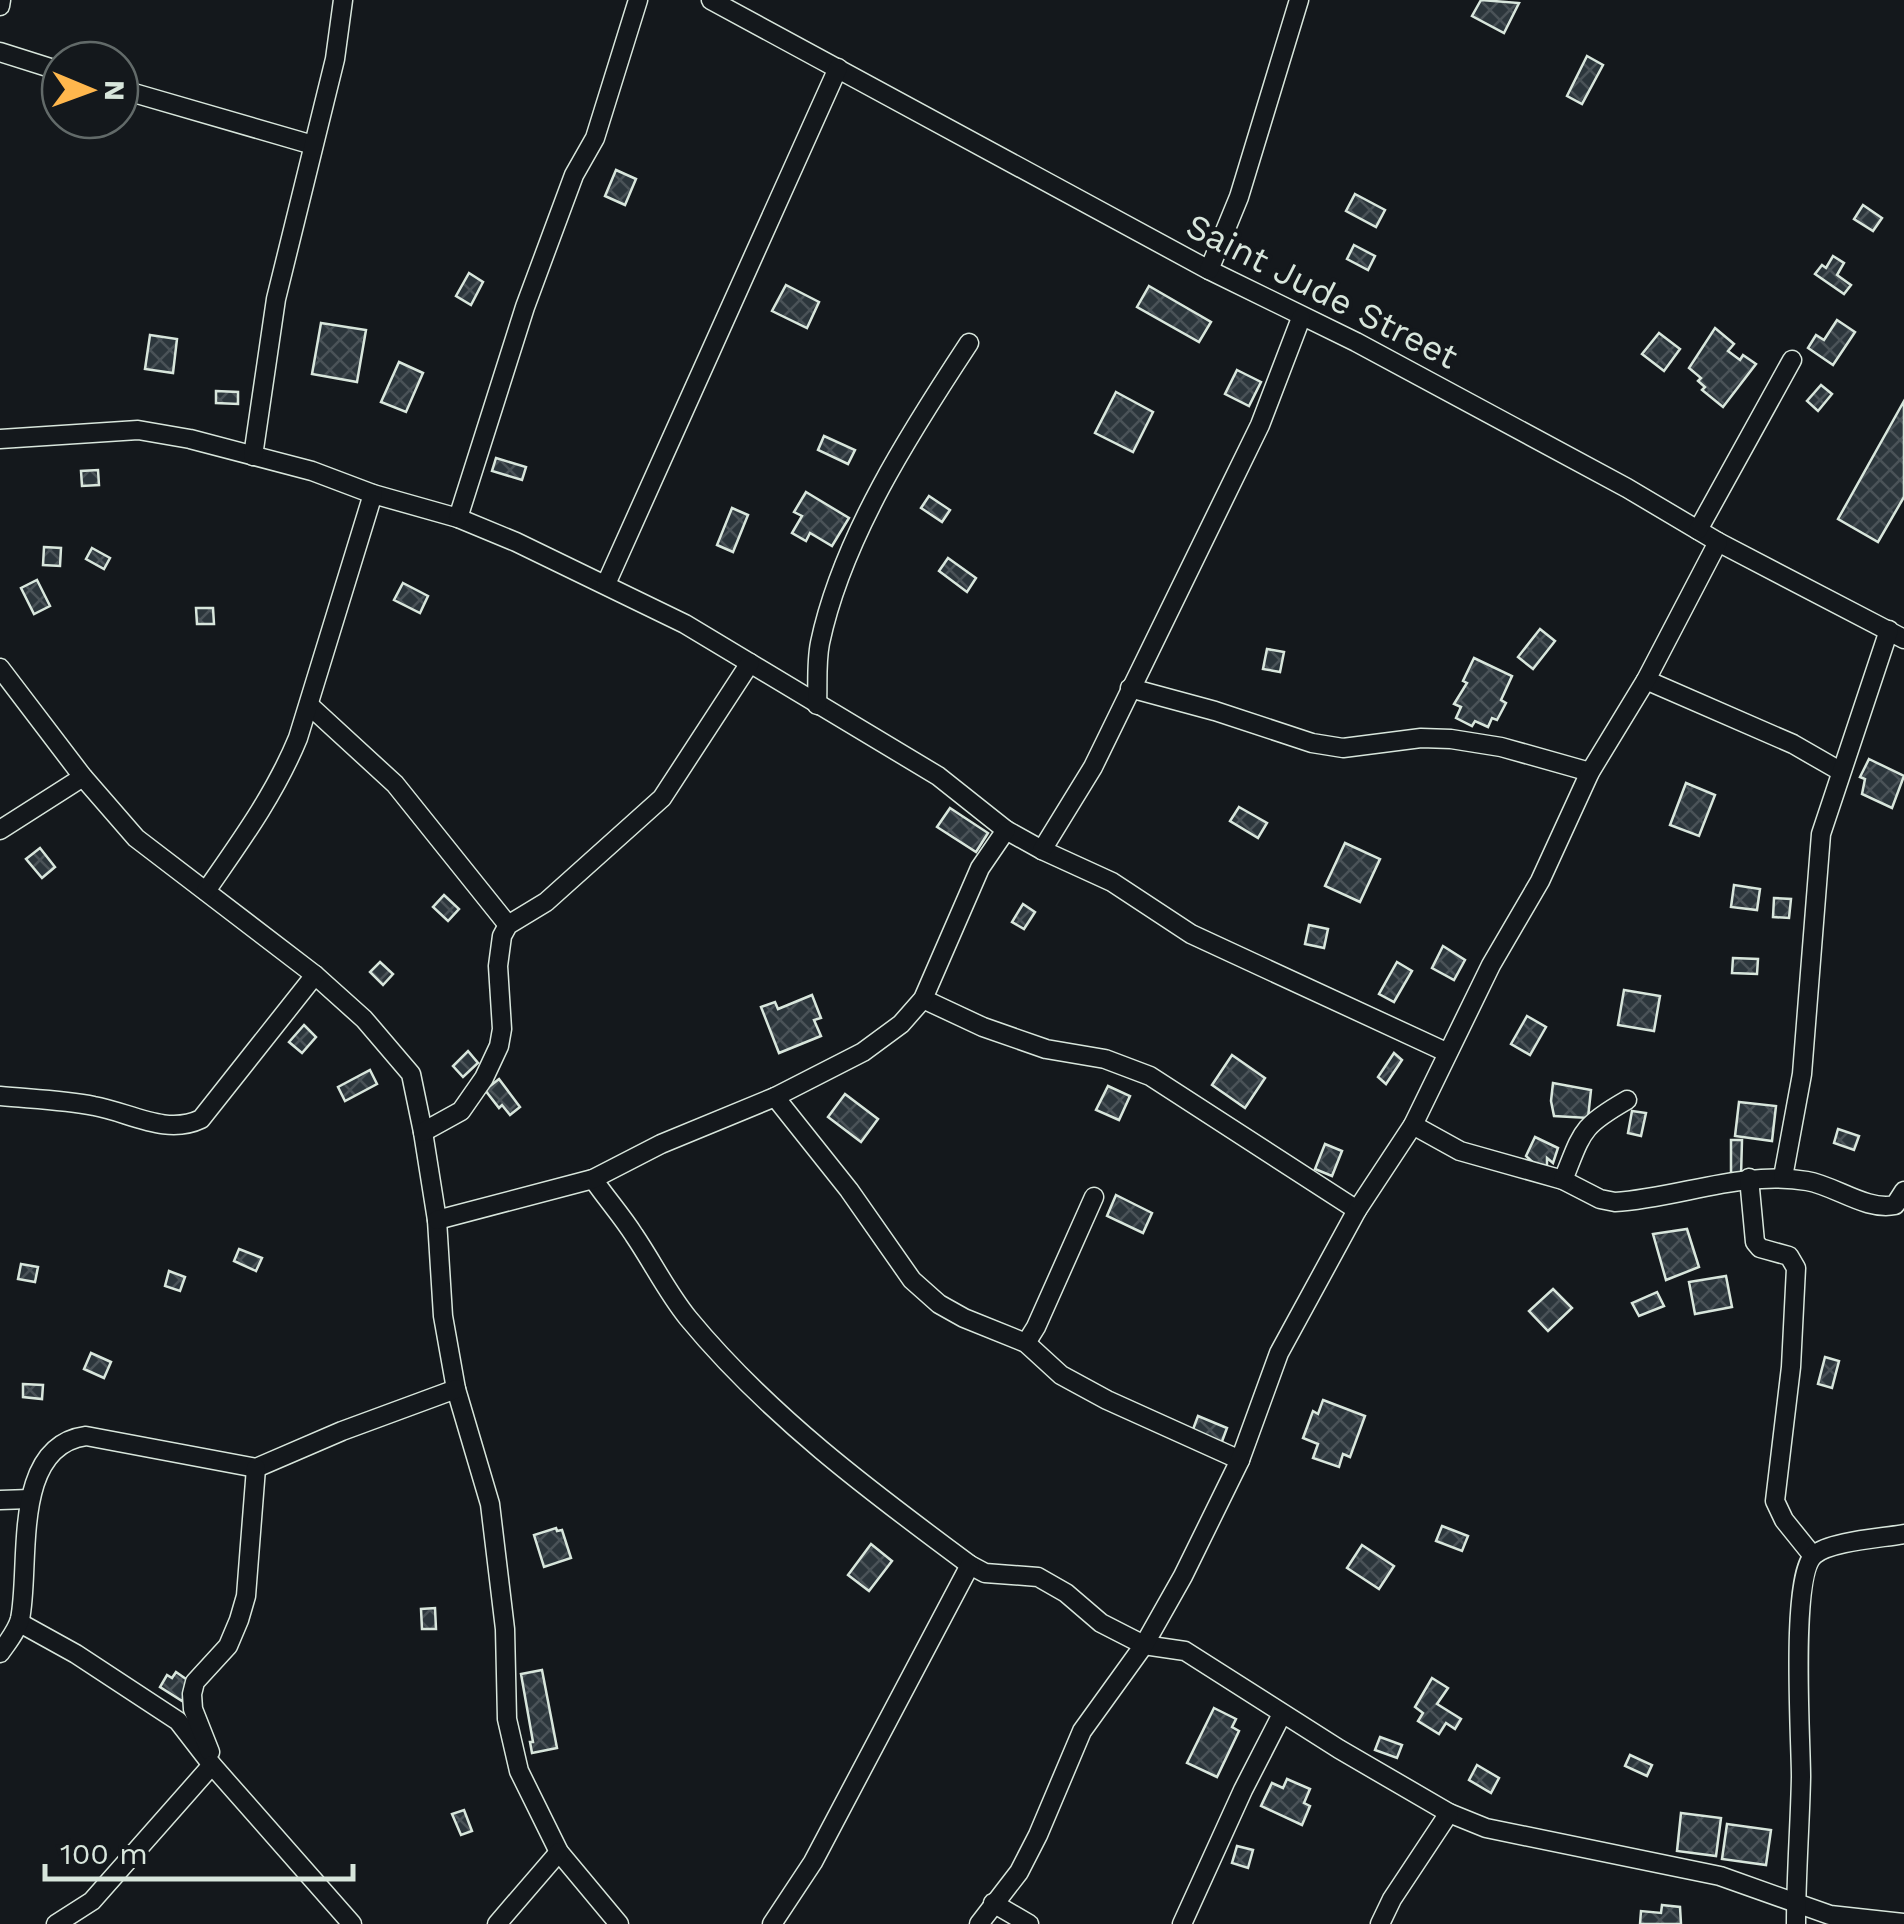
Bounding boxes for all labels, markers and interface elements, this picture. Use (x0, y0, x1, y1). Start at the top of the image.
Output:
north arrow (40, 40, 140, 140)
text: N (98, 80, 131, 101)
street label: Saint Jude Street (1179, 204, 1465, 378)
scale bar (45, 1819, 352, 1881)
text: 100 m (60, 1836, 148, 1871)

